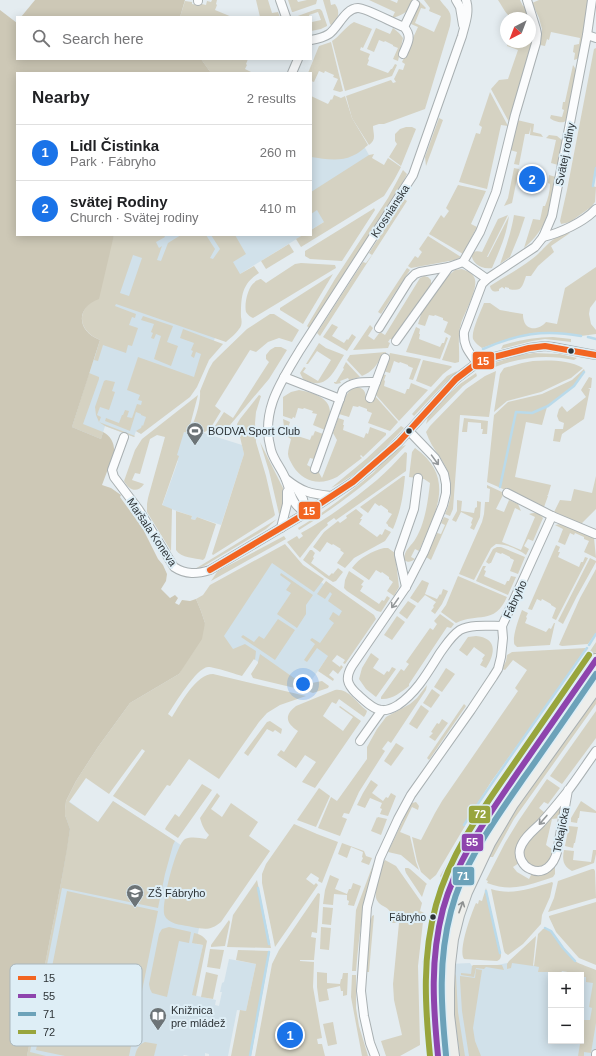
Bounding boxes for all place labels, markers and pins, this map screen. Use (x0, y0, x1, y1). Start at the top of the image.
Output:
pin: 2 (519, 164, 545, 194)
unlabelled marker (566, 346, 576, 356)
sports icon: BODVA Sport Club (185, 421, 205, 446)
place label: BODVA Sport Club (208, 425, 300, 437)
unlabelled marker (404, 426, 414, 436)
school or university icon: ZŠ Fábryho (125, 883, 145, 908)
place label: ZŠ Fábryho (148, 887, 205, 899)
place label: Fábryho (389, 912, 426, 923)
marker: Fábryho (428, 912, 438, 922)
place label: Knižnica pre mládež (171, 1004, 225, 1029)
library icon: Knižnica pre mládež (148, 1006, 168, 1031)
pin: 1 (277, 1020, 303, 1050)

